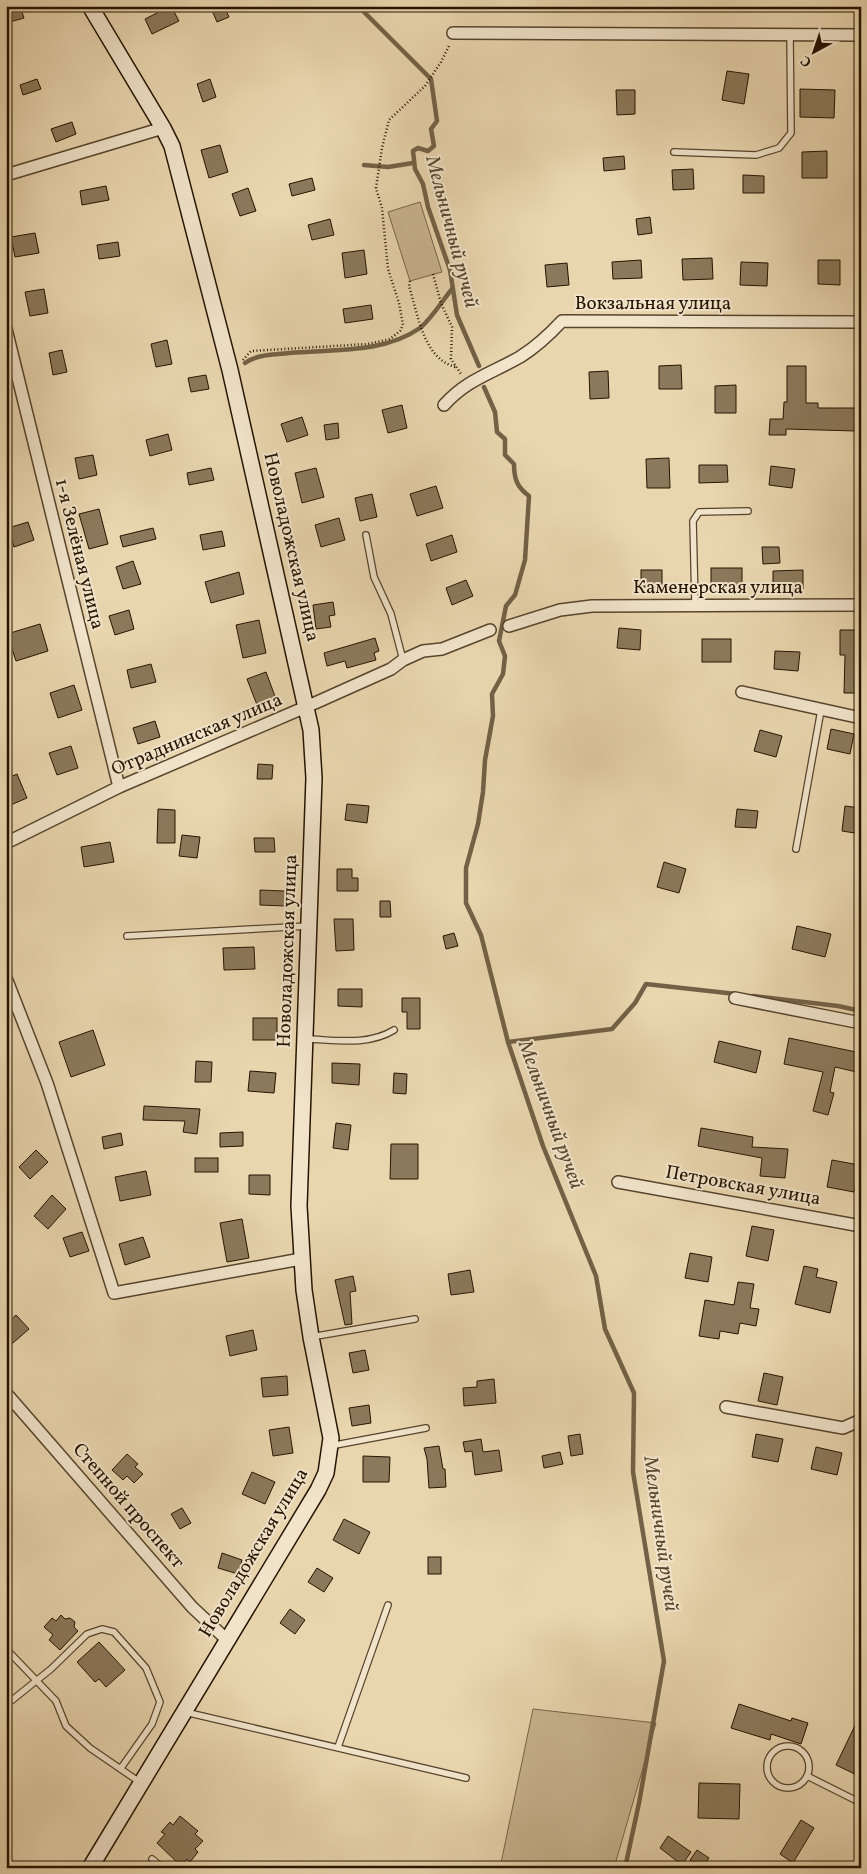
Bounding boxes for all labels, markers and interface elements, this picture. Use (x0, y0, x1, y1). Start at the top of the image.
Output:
north arrow (790, 28, 840, 78)
text: С (797, 51, 816, 71)
water label: Мельничный ручей (417, 152, 485, 311)
street label: Вокзальная улица (575, 291, 731, 317)
street label: Новоладожская улица (257, 450, 325, 644)
street label: 1-я Зелёная улица (48, 476, 110, 632)
street label: Каменерская улица (633, 575, 803, 601)
street label: Отраднинская улица (107, 687, 287, 783)
street label: Новоладожская улица (272, 854, 304, 1048)
water label: Мельничный ручей (510, 1036, 590, 1193)
street label: Петровская улица (663, 1160, 823, 1212)
street label: Степной проспект (66, 1438, 190, 1575)
water label: Мельничный ручей (635, 1454, 685, 1613)
street label: Новоладожская улица (193, 1463, 315, 1643)

